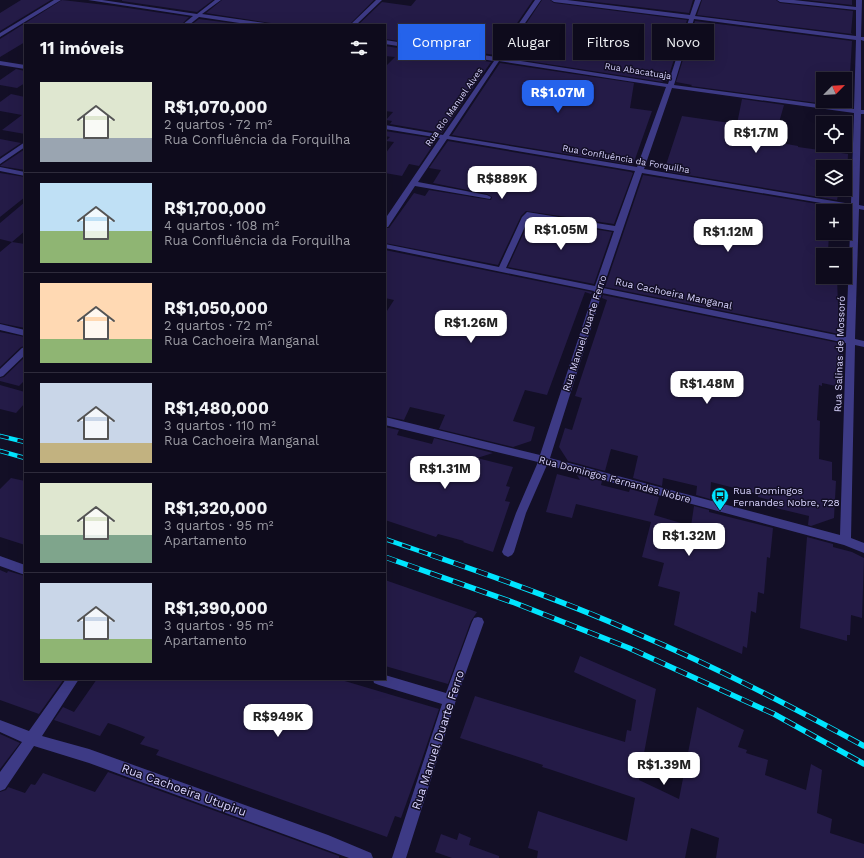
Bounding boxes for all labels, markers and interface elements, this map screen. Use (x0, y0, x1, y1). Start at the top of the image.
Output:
chip: Comprar (398, 24, 485, 60)
chip: Alugar (493, 24, 565, 60)
chip: Filtros (573, 24, 644, 60)
chip: Novo (652, 24, 714, 60)
icon: filters (348, 37, 370, 59)
text: 11 imóveis (40, 38, 124, 58)
street label: Rua Abacatuaja (604, 61, 672, 81)
street label: Rua Rio Manuel Alves (423, 66, 485, 148)
north arrow (816, 72, 852, 108)
map controls (816, 72, 852, 284)
pin: R$1.07M (521, 80, 595, 114)
text: R$1.07M (531, 85, 585, 100)
text: R$1,070,000 (164, 97, 268, 117)
icon: home (72, 98, 120, 146)
button: locate (816, 116, 852, 152)
text: 2 quartos · 72 m² (164, 117, 272, 132)
pin: R$1.7M (723, 120, 789, 154)
text: R$1.7M (734, 125, 778, 140)
text: Rua Confluência da Forquilha (164, 132, 350, 147)
street label: Rua Confluência da Forquilha (562, 143, 690, 175)
button: layers (816, 160, 852, 196)
pin: R$889K (469, 166, 535, 200)
text: R$889K (477, 171, 527, 186)
text: R$1,700,000 (164, 198, 266, 218)
icon: home (72, 199, 120, 247)
button: + (816, 204, 852, 240)
pin: R$1.05M (524, 217, 598, 251)
text: 4 quartos · 108 m² (164, 218, 279, 233)
pin: R$1.12M (691, 219, 765, 253)
text: R$1.05M (534, 222, 588, 237)
text: R$1.12M (703, 224, 753, 239)
text: Rua Confluência da Forquilha (164, 233, 350, 248)
button: − (816, 248, 852, 284)
street label: Rua Manuel Duarte Ferro (560, 274, 608, 393)
street label: Rua Cachoeira Manganal (614, 276, 733, 311)
street label: Rua Salinas de Mossoró (832, 296, 847, 412)
text: R$1,050,000 (164, 298, 268, 318)
icon: home (72, 299, 120, 347)
pin: R$1.26M (434, 310, 508, 344)
text: R$1.26M (444, 315, 498, 330)
text: 2 quartos · 72 m² (164, 318, 272, 333)
text: Rua Cachoeira Manganal (164, 333, 319, 348)
pin: R$1.48M (670, 371, 744, 405)
text: R$1.48M (680, 376, 735, 391)
text: R$1,480,000 (164, 398, 269, 418)
icon: home (72, 399, 120, 447)
text: 3 quartos · 110 m² (164, 418, 276, 433)
text: Rua Cachoeira Manganal (164, 433, 319, 448)
street label: Rua Domingos Fernandes Nobre (538, 454, 692, 505)
pin: R$1.31M (408, 456, 482, 490)
text: R$1.31M (419, 461, 471, 476)
place label: Rua Domingos Fernandes Nobre, 728 (733, 485, 840, 508)
bus stop icon: Rua Domingos Fernandes Nobre, 728 (710, 486, 730, 511)
text: R$1,320,000 (164, 498, 267, 518)
icon: home (72, 499, 120, 547)
text: 3 quartos · 95 m² (164, 518, 274, 533)
pin: R$1.32M (652, 523, 726, 557)
text: R$1.32M (662, 528, 716, 543)
text: Apartamento (164, 533, 247, 548)
text: R$1,390,000 (164, 598, 268, 618)
icon: home (72, 599, 120, 647)
text: 3 quartos · 95 m² (164, 618, 274, 633)
text: Apartamento (164, 633, 247, 648)
street label: Rua Manuel Duarte Ferro (409, 669, 467, 811)
pin: R$949K (245, 704, 311, 738)
text: R$949K (253, 709, 303, 724)
pin: R$1.39M (627, 752, 701, 786)
text: R$1.39M (637, 757, 691, 772)
street label: Rua Cachoeira Utupiru (120, 761, 248, 819)

